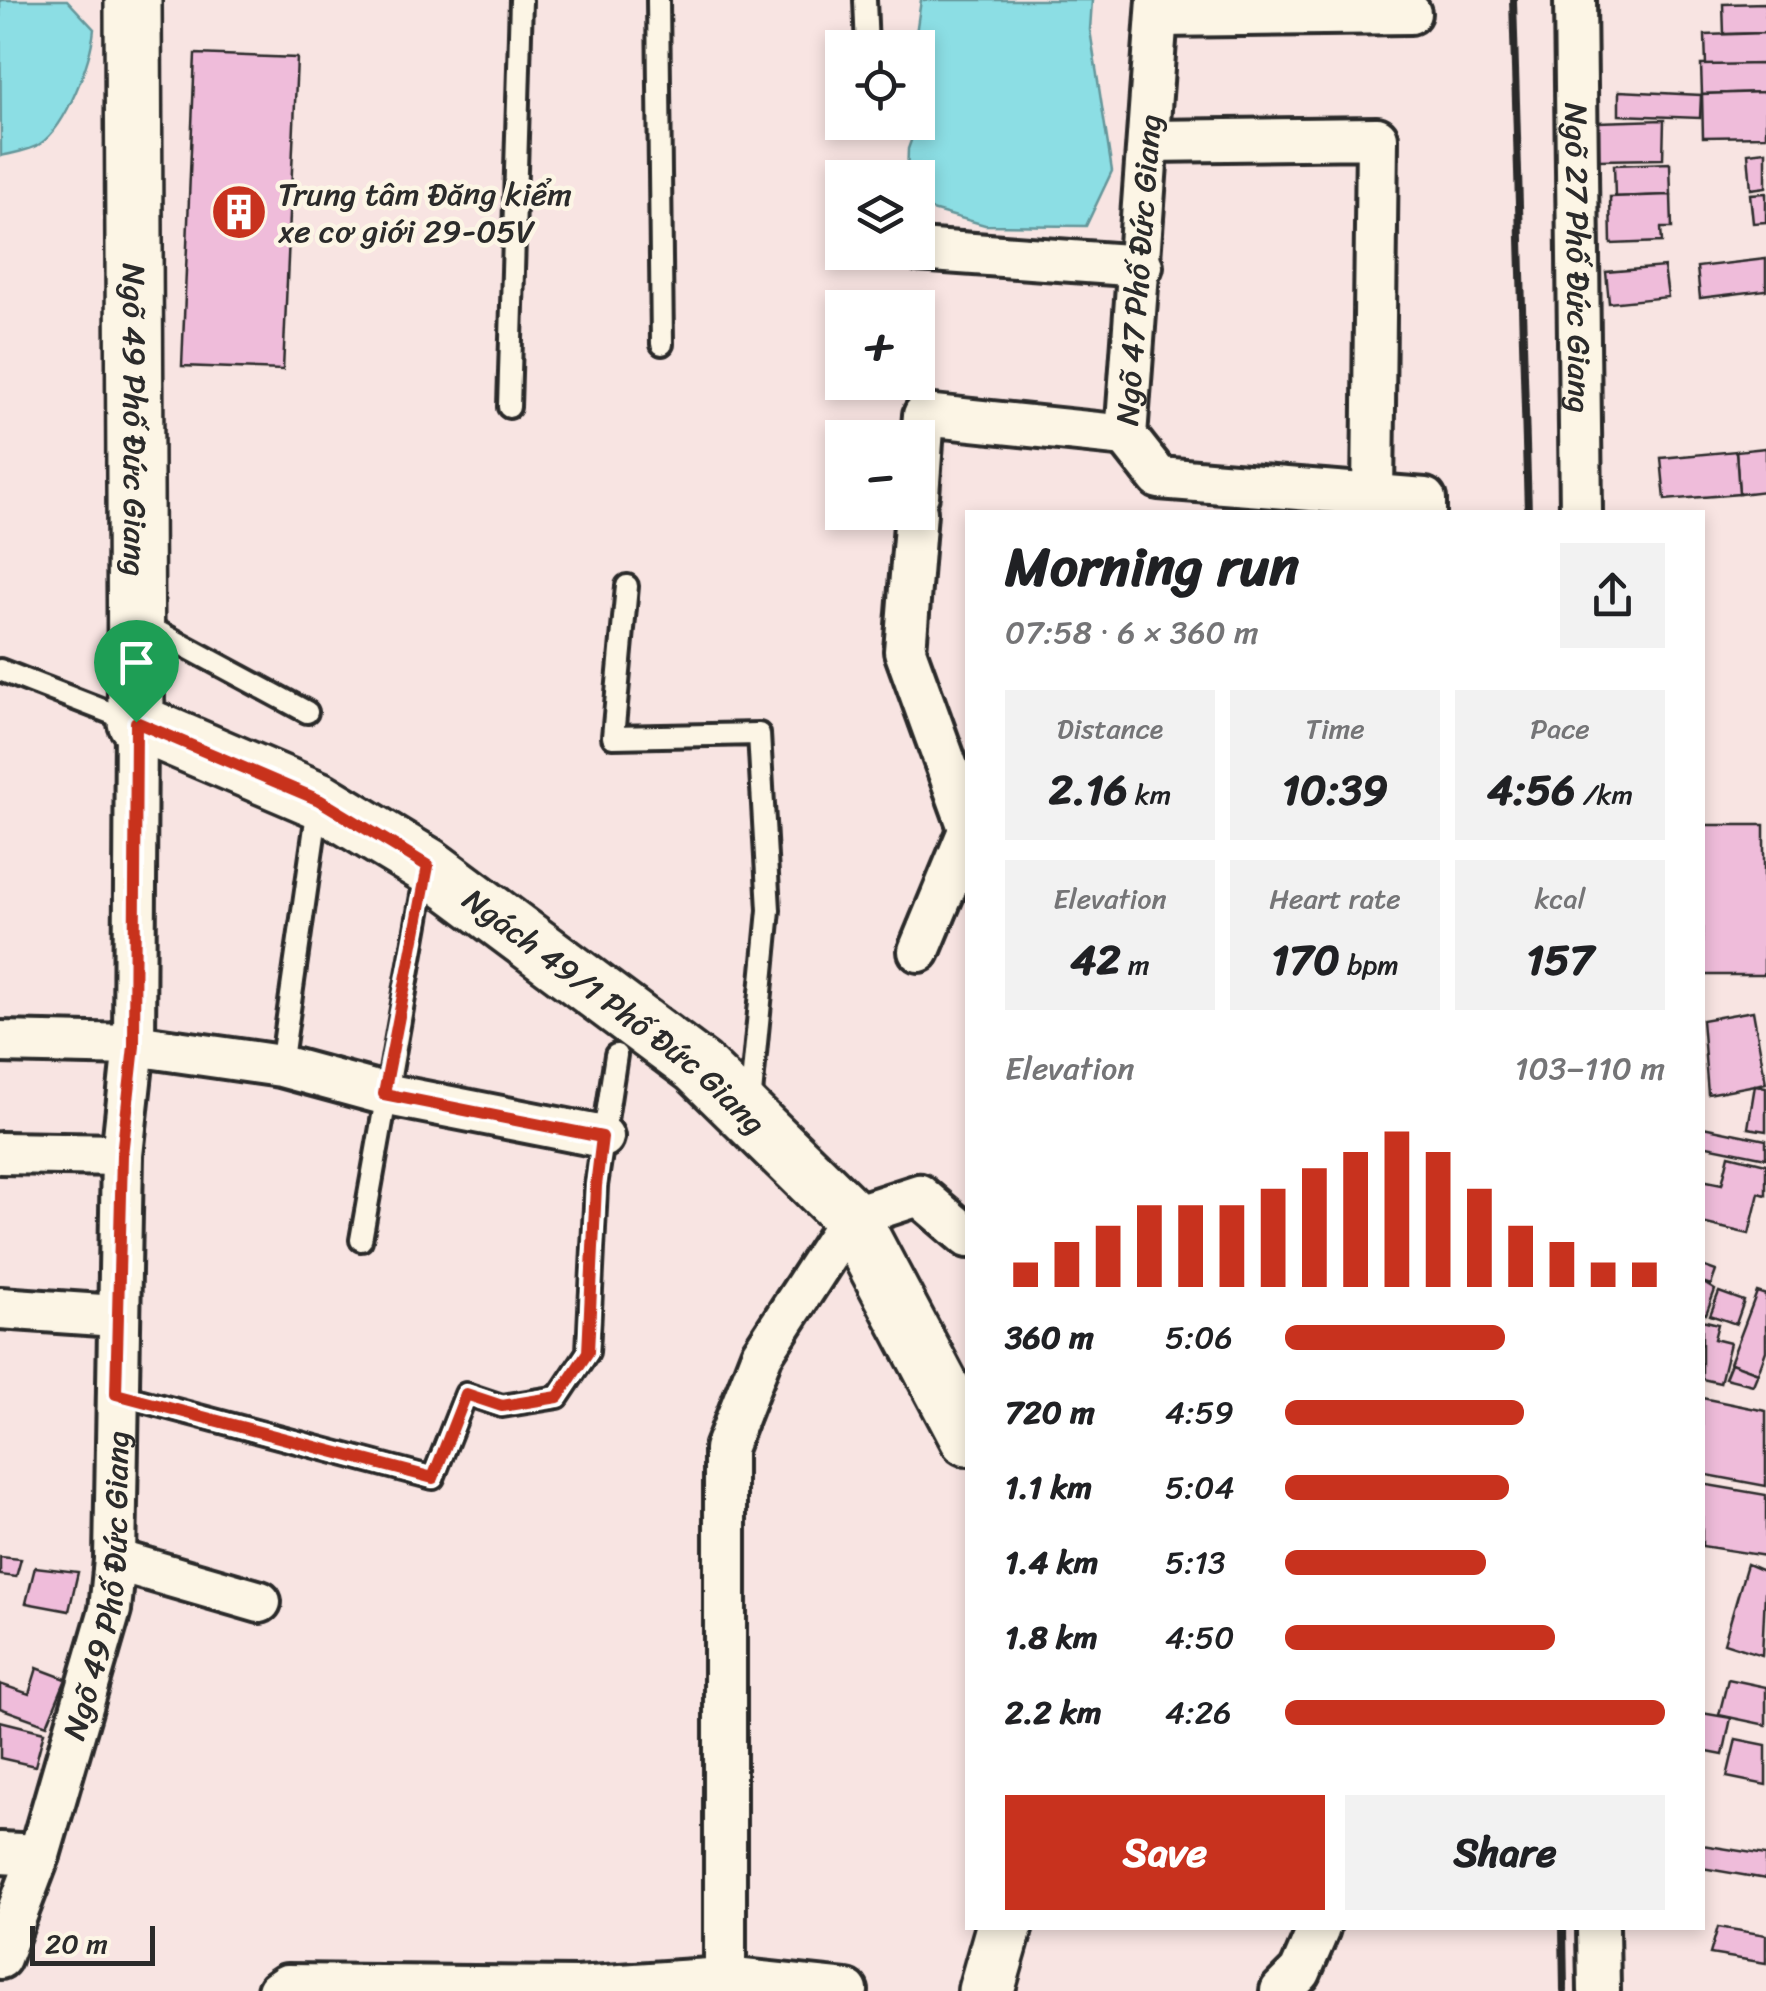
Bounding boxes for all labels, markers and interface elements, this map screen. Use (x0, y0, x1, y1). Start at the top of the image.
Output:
map controls (825, 30, 935, 530)
button: locate (825, 30, 935, 140)
street label: Ngõ 27 Phố Đức Giang (1548, 102, 1608, 414)
street label: Ngõ 47 Phố Đức Giang (1098, 112, 1178, 427)
button: layers (825, 160, 935, 270)
place label: Trung tâm Đăng kiểm xe cơ giới 29-05V (278, 166, 572, 260)
building icon: Trung tâm Đăng kiểm xe cơ giới 29-05V (209, 182, 269, 242)
street label: Ngõ 49 Phố Đức Giang (106, 263, 164, 577)
button: + (825, 290, 935, 400)
button: − (825, 420, 935, 530)
text: Morning run (1005, 518, 1299, 615)
button: share (1560, 543, 1665, 648)
text: 07:58 · 6 × 360 m (1005, 604, 1259, 661)
pin (94, 620, 179, 723)
icon: arrive (109, 635, 164, 690)
text: Distance (1057, 704, 1163, 753)
text: Time (1305, 704, 1365, 753)
text: Pace (1530, 704, 1590, 753)
text: 2.16 (1049, 753, 1128, 827)
text: 10:39 (1282, 753, 1388, 827)
text: 4:56 (1487, 753, 1575, 827)
text: km (1128, 770, 1171, 819)
text: /km (1575, 770, 1633, 819)
street label: Ngách 49/1 Phố Đức Giang (450, 872, 781, 1149)
text: Elevation (1053, 874, 1167, 923)
text: Heart rate (1269, 874, 1401, 923)
text: kcal (1535, 874, 1585, 923)
text: 42 (1070, 923, 1121, 997)
text: 170 (1271, 923, 1340, 997)
text: 157 (1526, 923, 1594, 997)
text: m (1121, 940, 1150, 989)
text: bpm (1340, 940, 1399, 989)
text: Elevation (1005, 1040, 1135, 1097)
text: 103–110 m (1515, 1040, 1665, 1097)
text: 360 m (1005, 1309, 1094, 1366)
text: 5:06 (1165, 1309, 1233, 1366)
text: 720 m (1005, 1384, 1095, 1441)
text: 4:59 (1165, 1384, 1234, 1441)
street label: Ngõ 49 Phố Đức Giang (45, 1430, 146, 1747)
text: 1.1 km (1005, 1459, 1092, 1516)
text: 5:04 (1165, 1459, 1234, 1516)
text: 1.4 km (1005, 1534, 1098, 1591)
text: 5:13 (1165, 1534, 1226, 1591)
text: 1.8 km (1005, 1609, 1098, 1666)
text: 4:50 (1165, 1609, 1234, 1666)
text: 2.2 km (1005, 1684, 1101, 1741)
text: 4:26 (1165, 1684, 1231, 1741)
button: Save (1005, 1795, 1325, 1910)
button: Share (1345, 1795, 1665, 1910)
text: 20 m (45, 1919, 108, 1968)
scale bar (30, 1921, 155, 1966)

